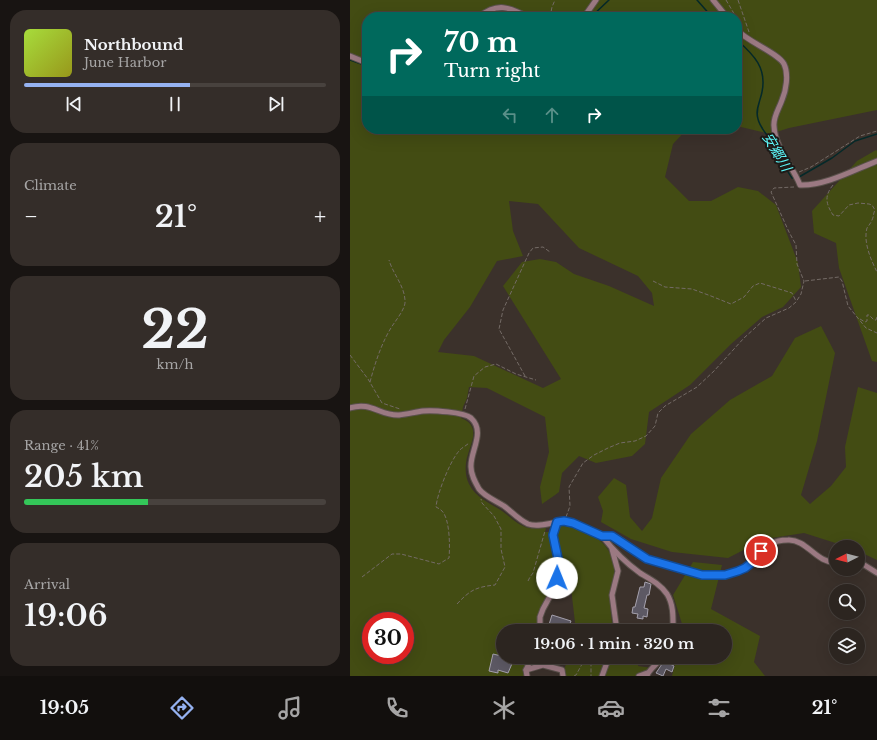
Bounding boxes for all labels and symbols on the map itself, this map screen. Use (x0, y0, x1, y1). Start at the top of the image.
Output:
water label: 安郷川 (758, 129, 797, 176)
pin (744, 534, 778, 568)
north arrow (829, 540, 865, 576)
position arrow (536, 557, 578, 599)
speed limit sign: 30 (362, 612, 414, 664)

